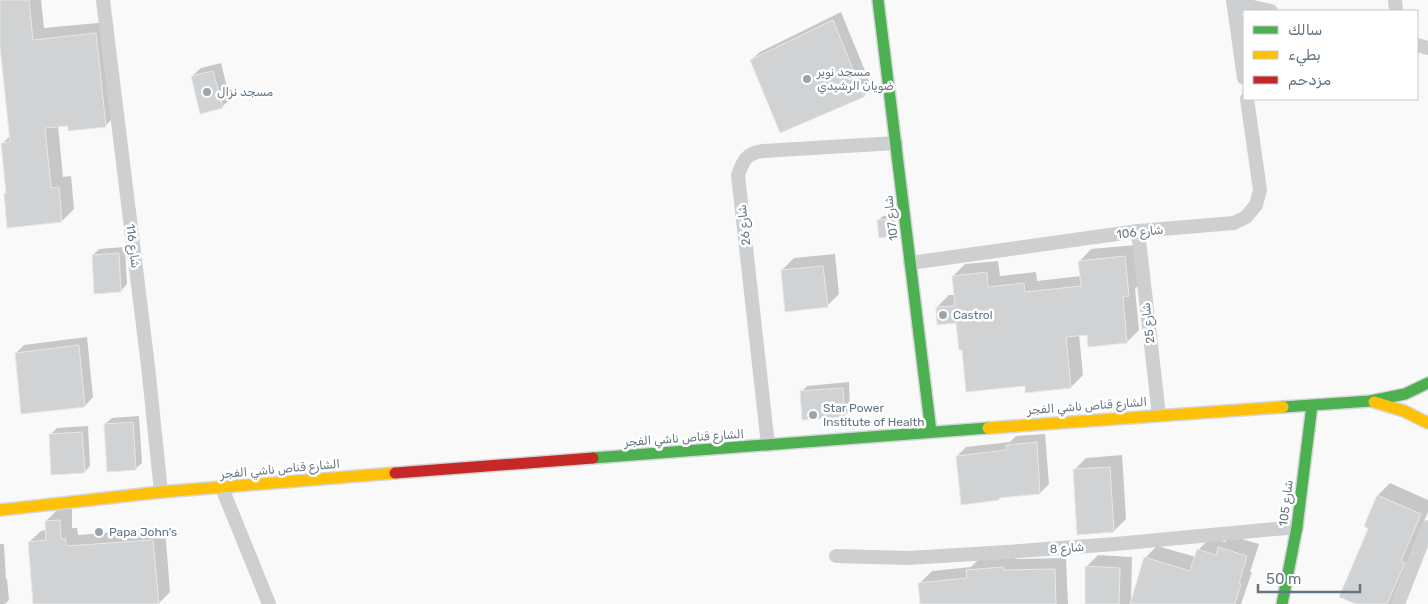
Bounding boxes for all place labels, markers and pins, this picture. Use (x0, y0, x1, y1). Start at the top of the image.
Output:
place label: مسجد نوير ضويان الرشيدي (816, 65, 894, 94)
marker: مسجد نوير ضويان الرشيدي (801, 73, 813, 85)
place label: مسجد نزال (217, 85, 274, 100)
marker: مسجد نزال (201, 86, 213, 98)
place label: Castrol (953, 308, 993, 322)
marker: Castrol (937, 309, 949, 321)
place label: Star Power Institute of Health (823, 401, 924, 429)
marker: Star Power Institute of Health (807, 409, 819, 421)
place label: Papa John's (109, 525, 177, 539)
marker: Papa John's (93, 526, 105, 538)

